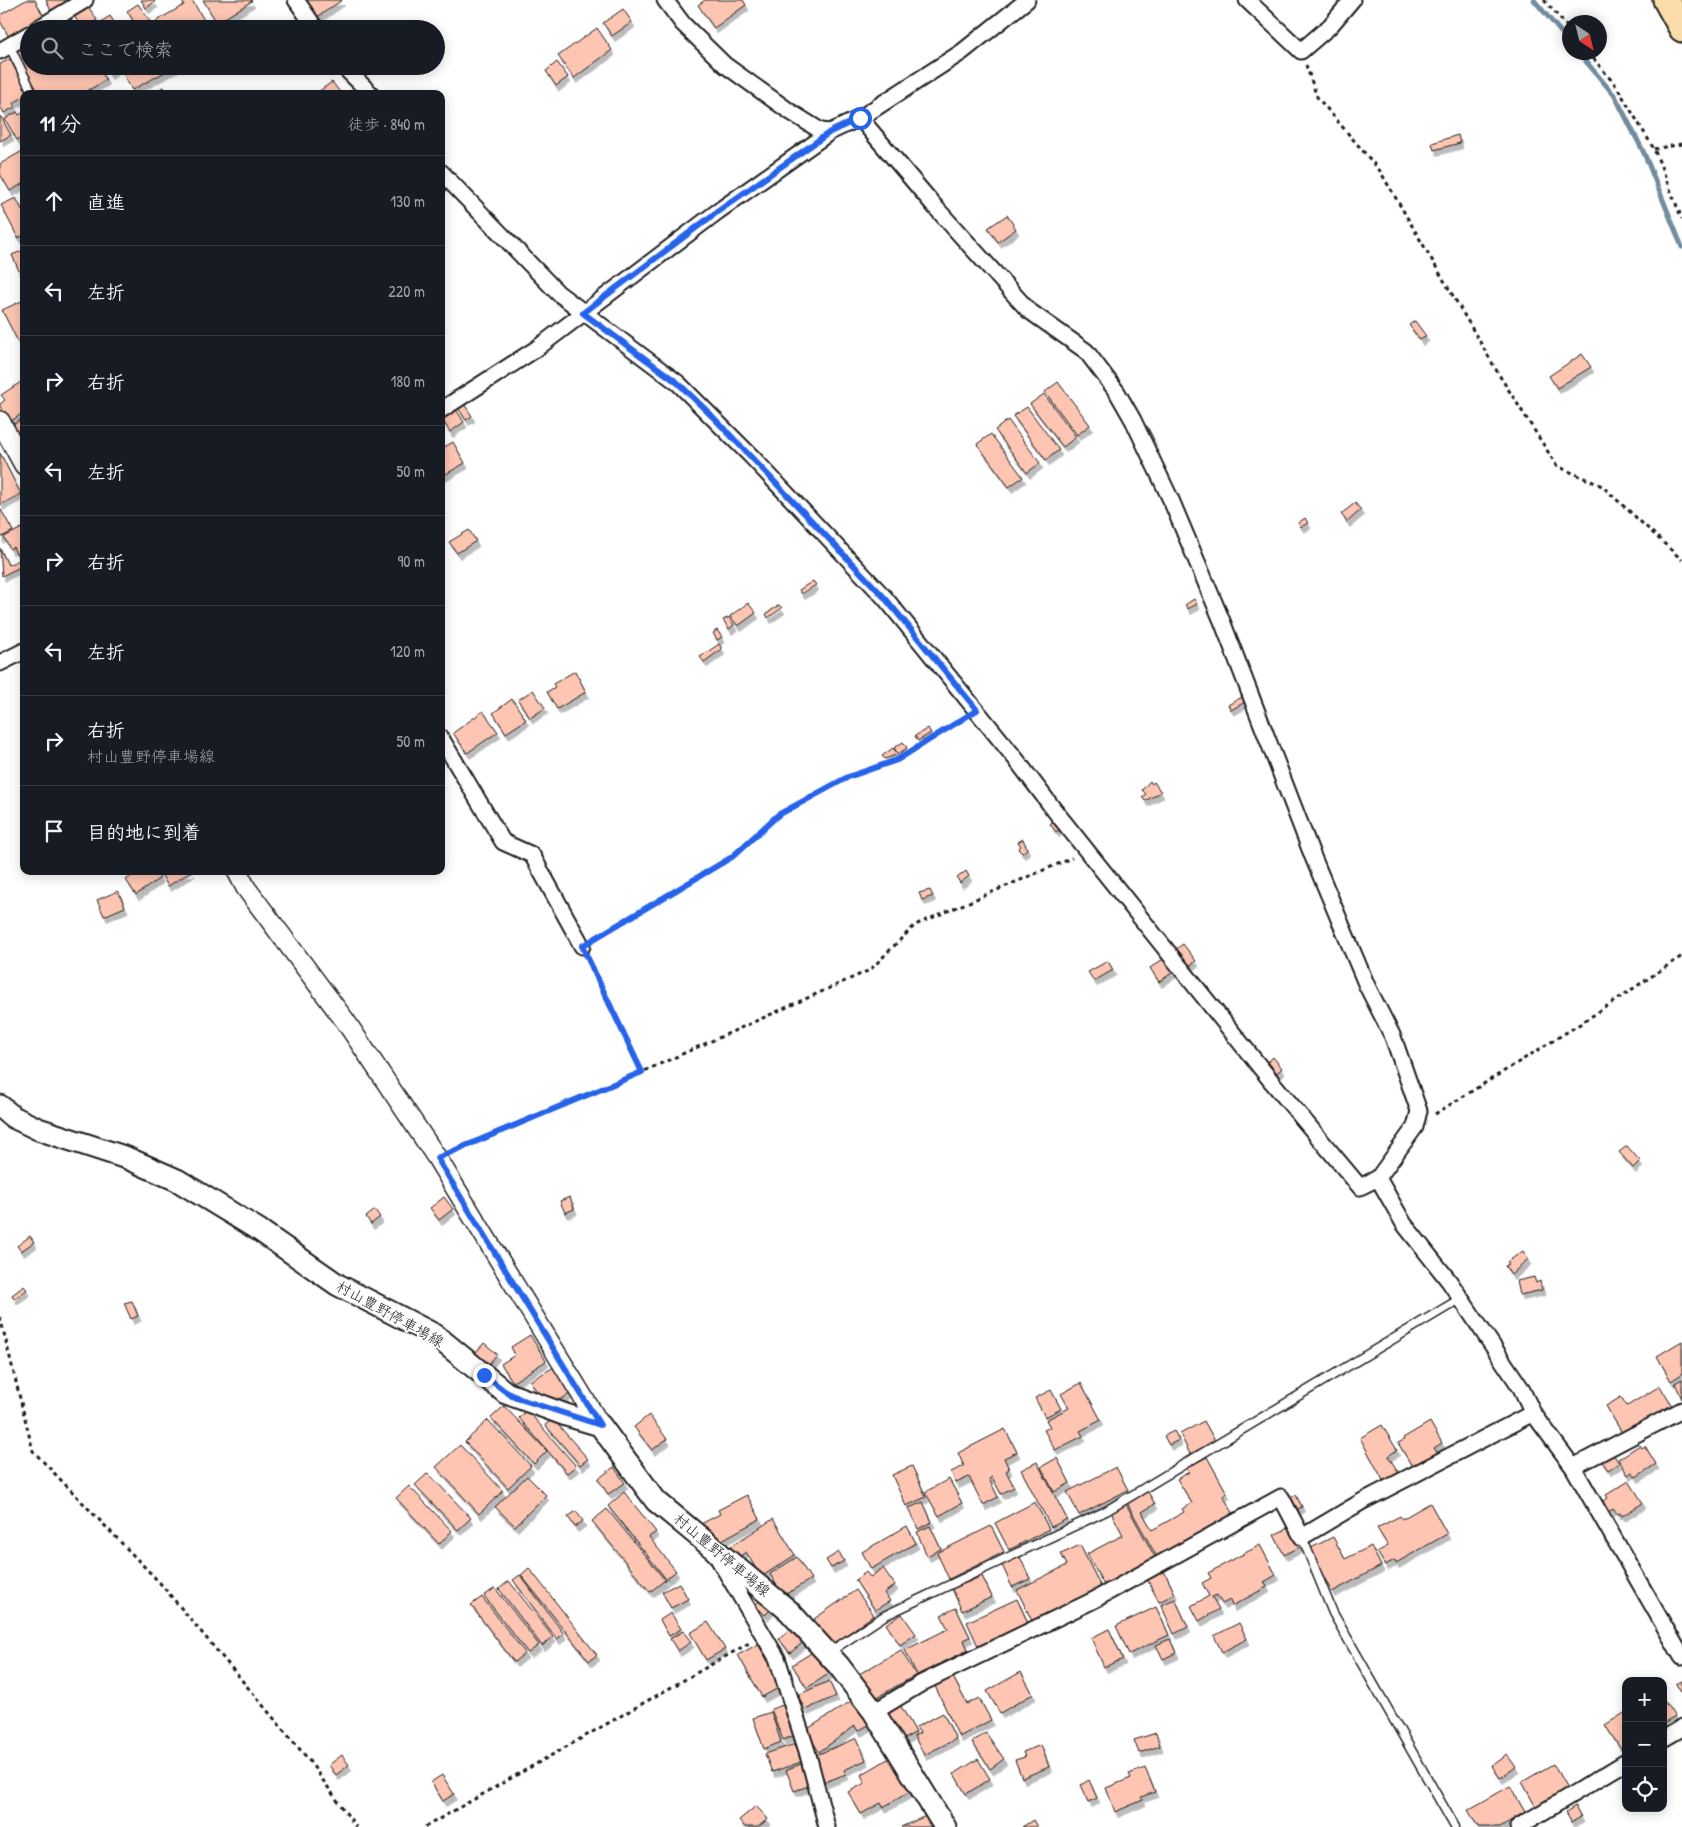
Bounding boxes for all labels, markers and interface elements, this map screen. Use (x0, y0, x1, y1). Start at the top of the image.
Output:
north arrow (1562, 15, 1607, 60)
search box (20, 20, 445, 75)
icon: search (38, 34, 66, 62)
text: ここで検索 (78, 36, 173, 62)
route start (849, 107, 872, 130)
text: 11 分 (40, 109, 81, 138)
text: 徒歩 · 840 m (348, 113, 425, 135)
icon: ahead (40, 187, 68, 215)
text: 直進 (87, 189, 125, 215)
text: 130 m (390, 190, 425, 212)
icon: left (40, 277, 68, 305)
text: 左折 (87, 279, 125, 305)
text: 220 m (388, 280, 425, 302)
icon: right (40, 367, 68, 395)
text: 右折 (87, 369, 125, 395)
text: 180 m (391, 370, 425, 392)
icon: left (40, 457, 68, 485)
text: 左折 (87, 459, 125, 485)
text: 50 m (397, 460, 425, 482)
icon: right (40, 547, 68, 575)
text: 右折 (87, 549, 125, 575)
text: 90 m (397, 550, 425, 572)
icon: left (40, 637, 68, 665)
text: 左折 (87, 639, 125, 665)
text: 120 m (390, 640, 425, 662)
text: 右折 (87, 717, 125, 743)
icon: right (40, 727, 68, 755)
text: 50 m (397, 730, 425, 752)
text: 村山豊野停車場線 (87, 745, 215, 767)
icon: arrive (40, 817, 68, 845)
text: 目的地に到着 (87, 819, 201, 845)
street label: 村山豊野停車場線 (333, 1275, 448, 1352)
route end (473, 1364, 496, 1387)
street label: 村山豊野停車場線 (670, 1508, 775, 1601)
map controls (1622, 1677, 1667, 1812)
button: + (1622, 1677, 1667, 1722)
button: − (1622, 1722, 1667, 1767)
button: locate (1622, 1767, 1667, 1812)

